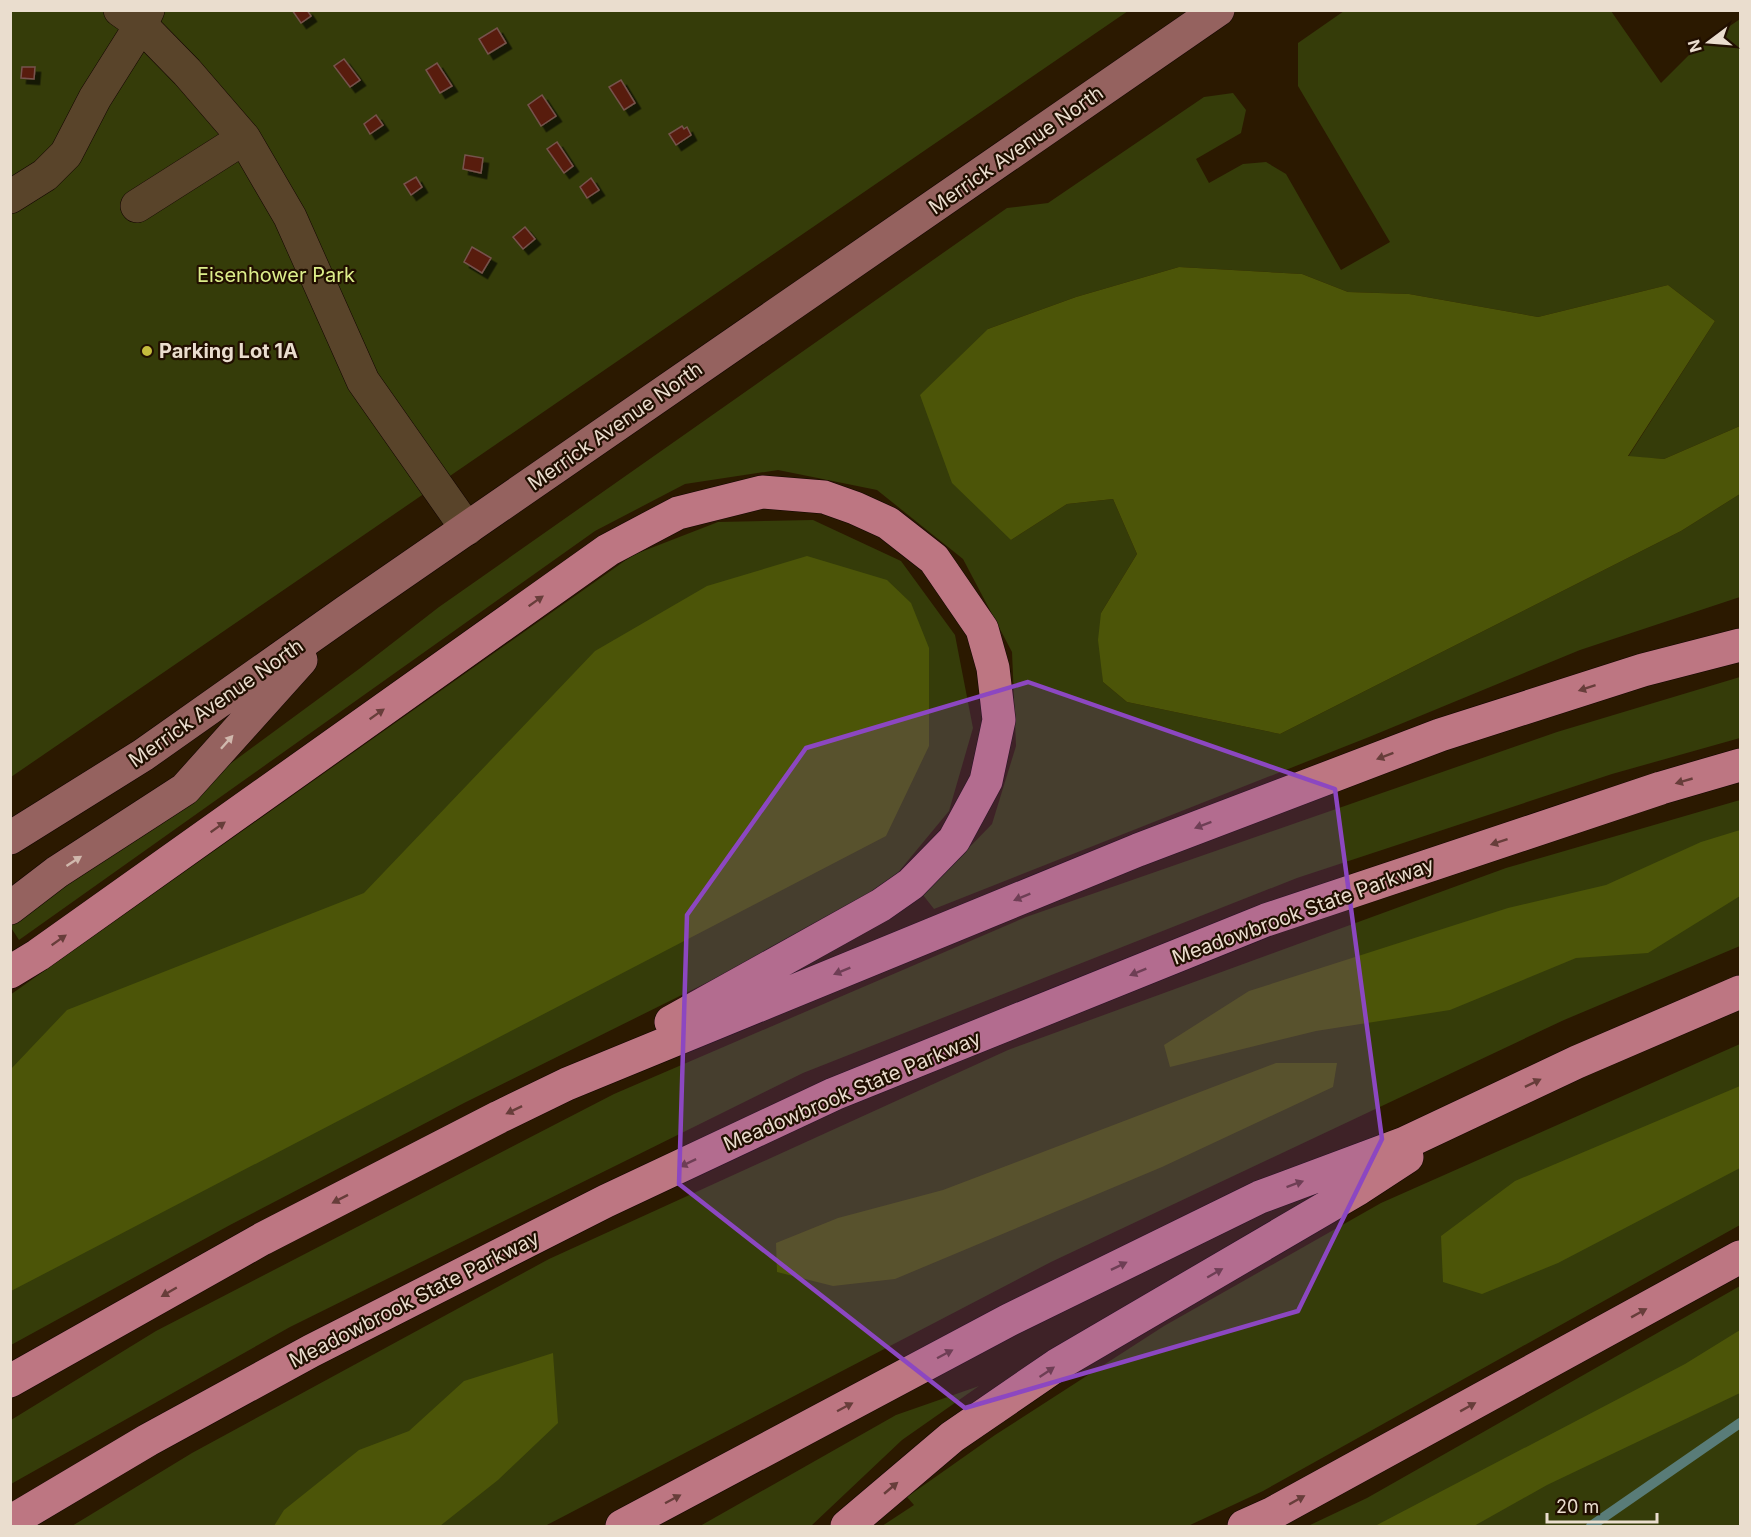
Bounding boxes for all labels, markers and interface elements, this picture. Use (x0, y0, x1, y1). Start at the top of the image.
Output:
north arrow (1679, 12, 1739, 72)
text: N (1683, 38, 1706, 55)
street label: Merrick Avenue North (924, 81, 1108, 219)
park label: Eisenhower Park (197, 263, 355, 287)
place label: Parking Lot 1A (159, 339, 298, 363)
marker: Parking Lot 1A (140, 344, 154, 358)
street label: Merrick Avenue North (523, 357, 707, 495)
one-way arrow (528, 596, 544, 607)
street label: Merrick Avenue North (124, 634, 308, 772)
one-way arrow (1578, 684, 1596, 693)
one-way arrow (369, 709, 385, 720)
one-way arrow (220, 735, 233, 750)
one-way arrow (1376, 751, 1394, 761)
one-way arrow (1675, 777, 1693, 786)
one-way arrow (1194, 820, 1212, 830)
one-way arrow (210, 821, 226, 833)
one-way arrow (1490, 838, 1508, 847)
street label: Meadowbrook State Parkway (1169, 852, 1437, 970)
one-way arrow (66, 855, 82, 867)
one-way arrow (1013, 893, 1031, 902)
one-way arrow (51, 934, 67, 946)
one-way arrow (832, 966, 850, 976)
one-way arrow (1128, 967, 1146, 977)
street label: Meadowbrook State Parkway (720, 1026, 984, 1156)
one-way arrow (1524, 1079, 1541, 1088)
one-way arrow (505, 1105, 522, 1114)
one-way arrow (679, 1158, 696, 1167)
one-way arrow (1286, 1178, 1304, 1188)
one-way arrow (332, 1194, 349, 1203)
street label: Meadowbrook State Parkway (285, 1225, 543, 1373)
one-way arrow (1110, 1261, 1127, 1270)
one-way arrow (1207, 1267, 1223, 1278)
one-way arrow (161, 1286, 177, 1297)
one-way arrow (1631, 1308, 1648, 1318)
one-way arrow (936, 1349, 953, 1359)
one-way arrow (1039, 1367, 1055, 1378)
one-way arrow (837, 1402, 854, 1412)
one-way arrow (1460, 1402, 1477, 1412)
one-way arrow (883, 1482, 898, 1495)
scale bar (1547, 1486, 1656, 1524)
one-way arrow (665, 1494, 682, 1504)
one-way arrow (1289, 1495, 1306, 1505)
text: 20 m (1556, 1496, 1599, 1517)

